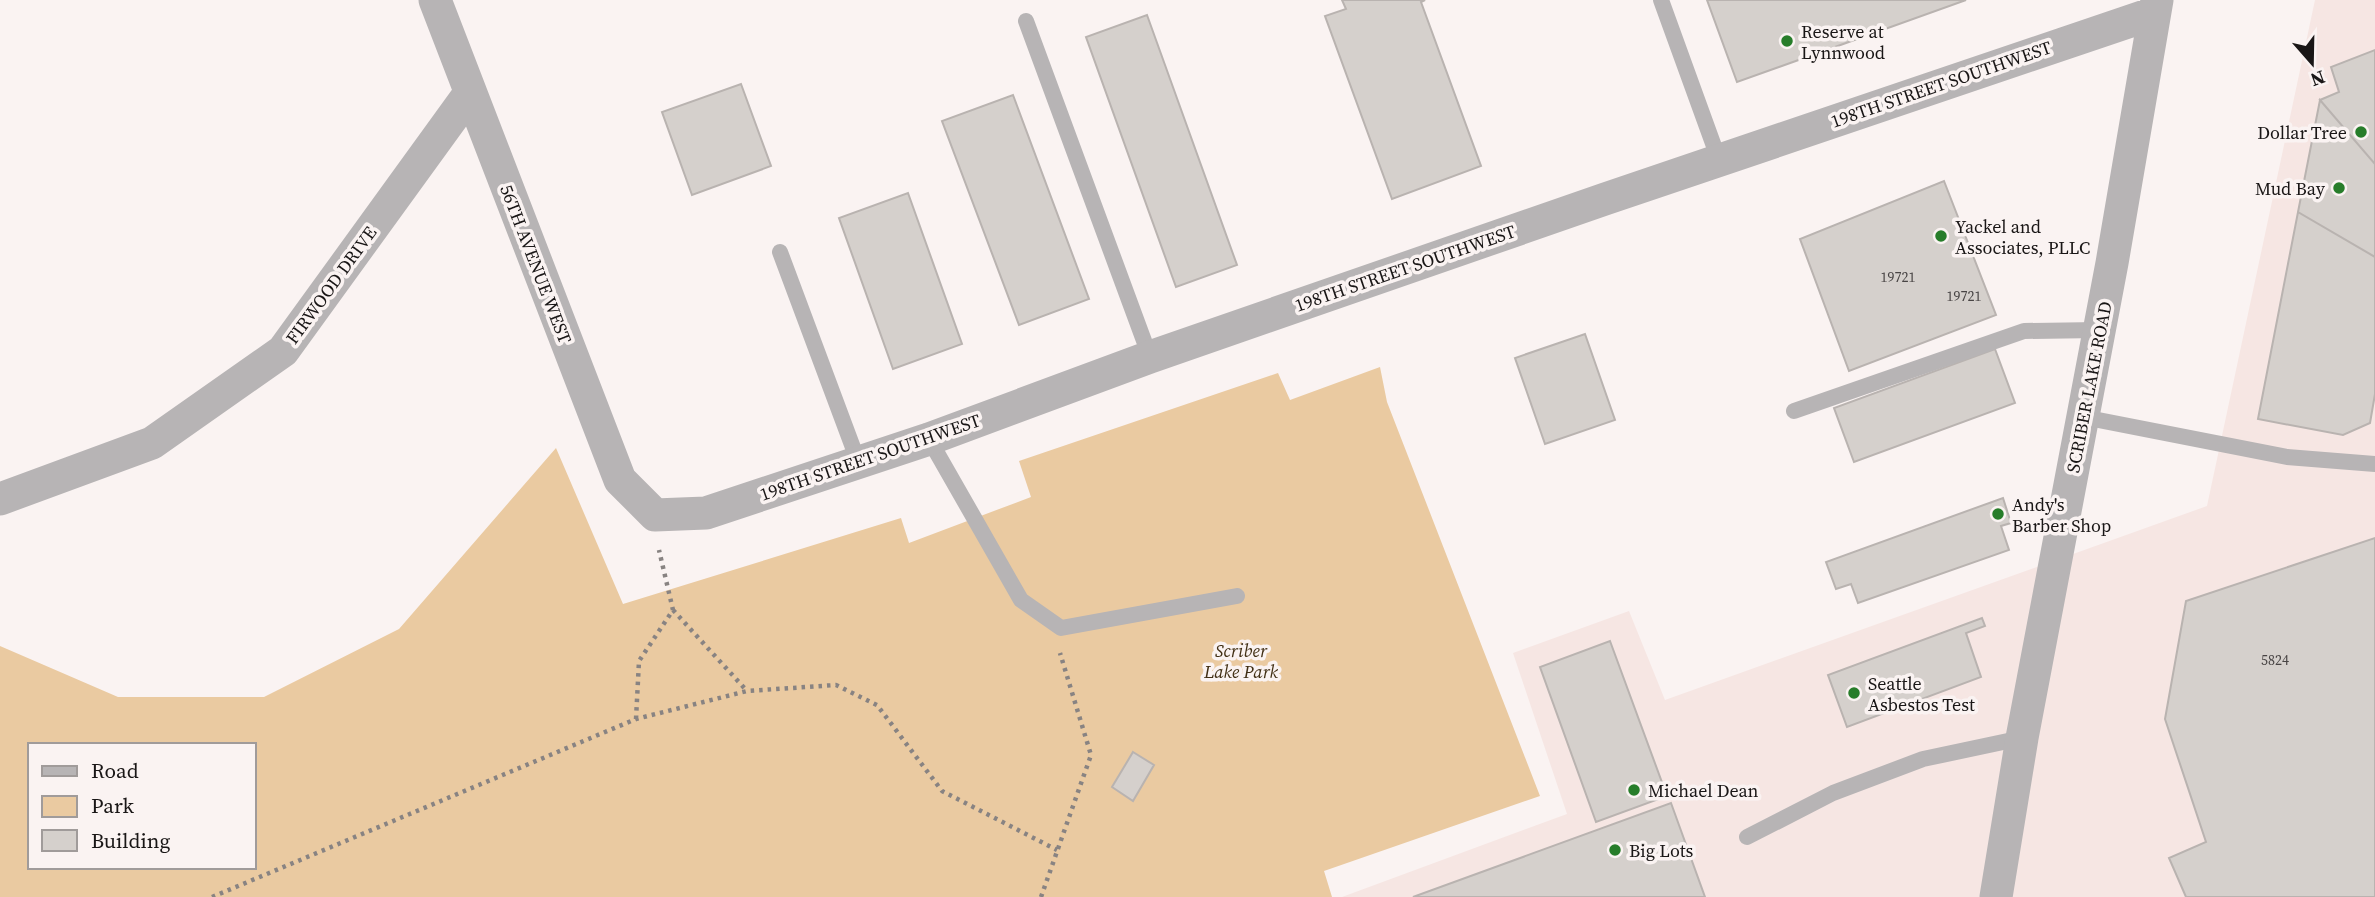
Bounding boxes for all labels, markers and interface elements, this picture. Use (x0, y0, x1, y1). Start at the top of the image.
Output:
place label: Reserve at Lynnwood (1801, 19, 1885, 65)
north arrow (2277, 28, 2347, 98)
marker: Reserve at Lynnwood (1779, 33, 1795, 49)
street label: 198TH STREET SOUTHWEST (1827, 34, 2055, 134)
text: N (2307, 64, 2329, 94)
place label: Dollar Tree (2257, 120, 2347, 145)
marker: Dollar Tree (2353, 124, 2369, 140)
place label: Mud Bay (2255, 176, 2326, 201)
marker: Mud Bay (2331, 180, 2347, 196)
street label: 56TH AVENUE WEST (494, 181, 578, 347)
place label: Yackel and Associates, PLLC (1955, 214, 2090, 260)
street label: 198TH STREET SOUTHWEST (1291, 218, 1519, 318)
street label: FIRWOOD DRIVE (280, 221, 382, 349)
marker: Yackel and Associates, PLLC (1933, 228, 1949, 244)
house number: 19721 (1881, 267, 1916, 287)
house number: 19721 (1947, 286, 1982, 306)
street label: SCRIBER LAKE ROAD (2060, 299, 2118, 475)
street label: 198TH STREET SOUTHWEST (756, 407, 984, 507)
place label: Andy's Barber Shop (2012, 492, 2111, 538)
marker: Andy's Barber Shop (1990, 506, 2006, 522)
park label: Scriber Lake Park (1203, 638, 1278, 684)
house number: 5824 (2261, 650, 2289, 670)
place label: Seattle Asbestos Test (1868, 671, 1975, 717)
marker: Seattle Asbestos Test (1846, 685, 1862, 701)
legend (28, 743, 256, 869)
text: Road (91, 756, 139, 785)
place label: Michael Dean (1648, 778, 1759, 803)
marker: Michael Dean (1626, 782, 1642, 798)
text: Park (91, 791, 135, 820)
text: Building (91, 826, 170, 855)
place label: Big Lots (1629, 838, 1693, 863)
marker: Big Lots (1607, 842, 1623, 858)

